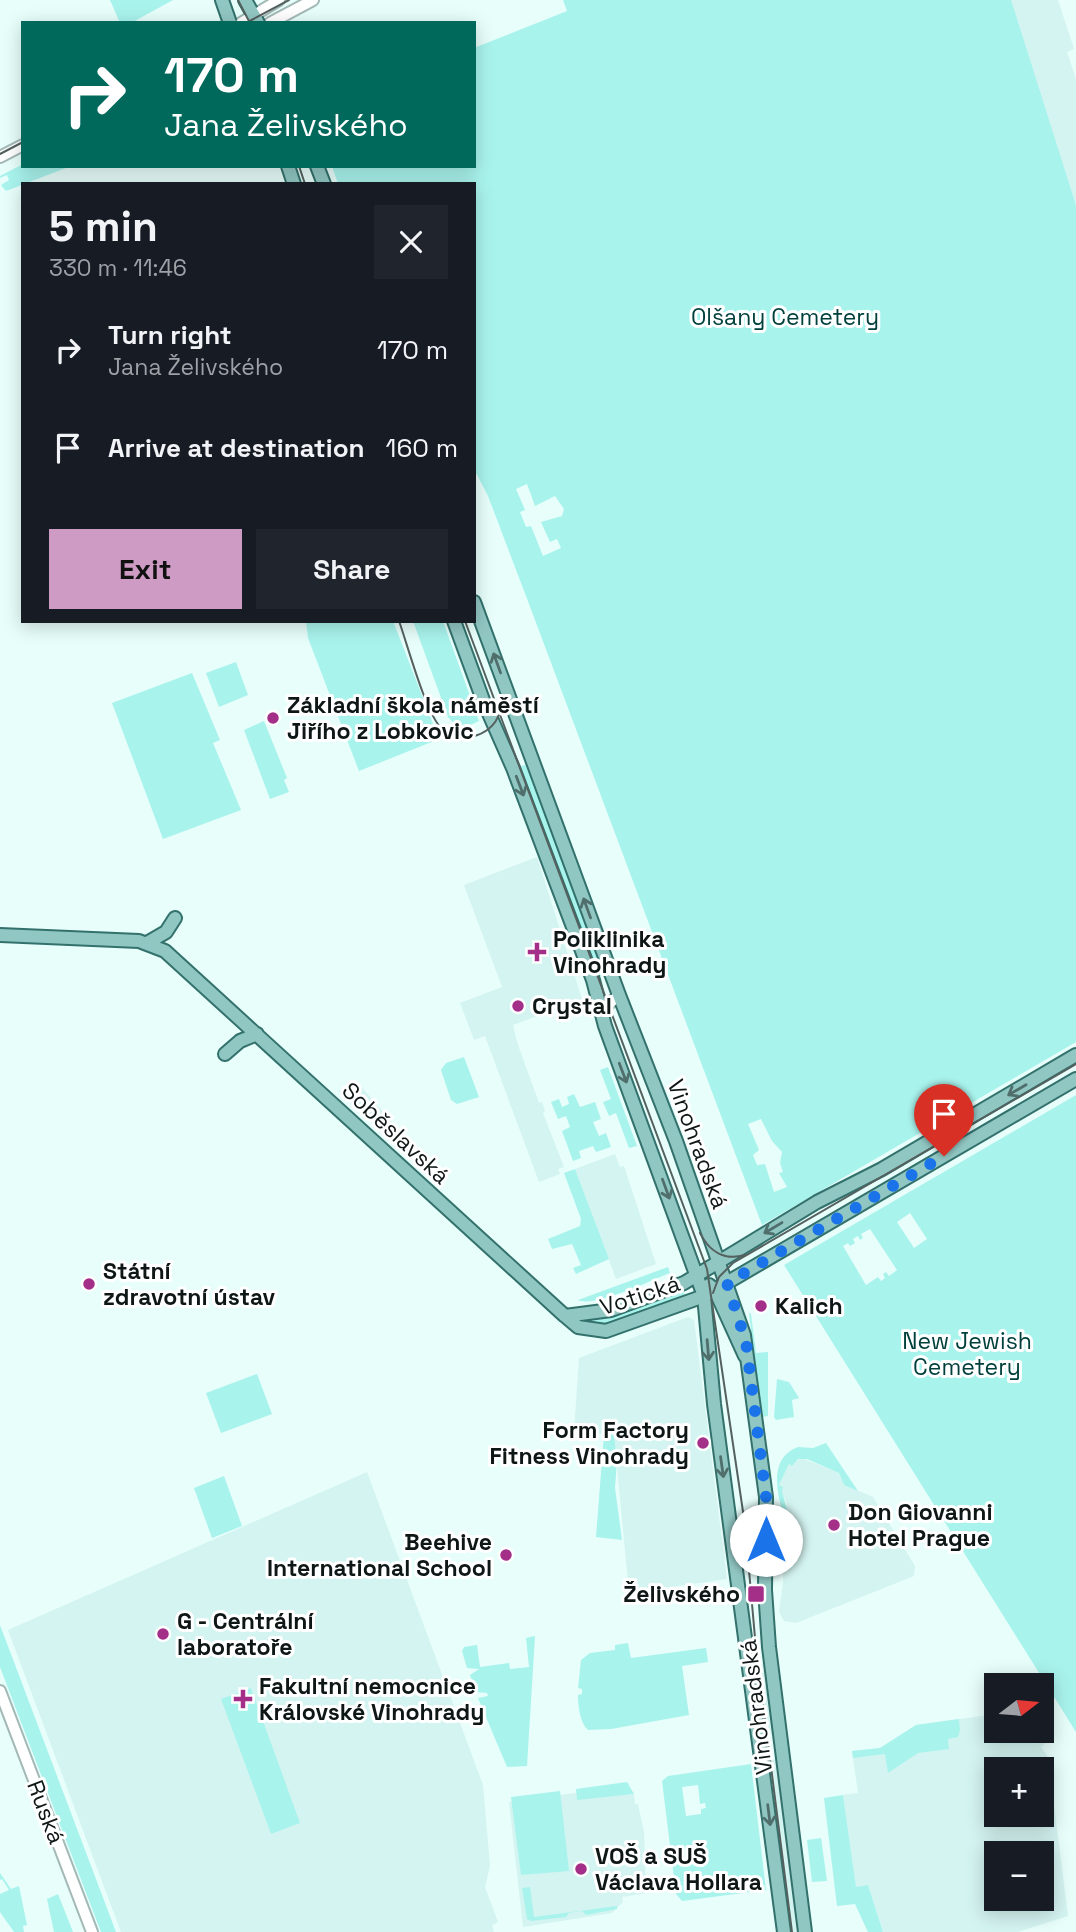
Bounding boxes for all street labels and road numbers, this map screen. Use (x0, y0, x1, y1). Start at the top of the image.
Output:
street label: Soběslavská (336, 1075, 456, 1191)
street label: Vinohradská (661, 1075, 735, 1213)
street label: Votická (596, 1268, 684, 1322)
street label: Vinohradská (733, 1638, 779, 1776)
street label: Ruská (20, 1776, 72, 1848)

